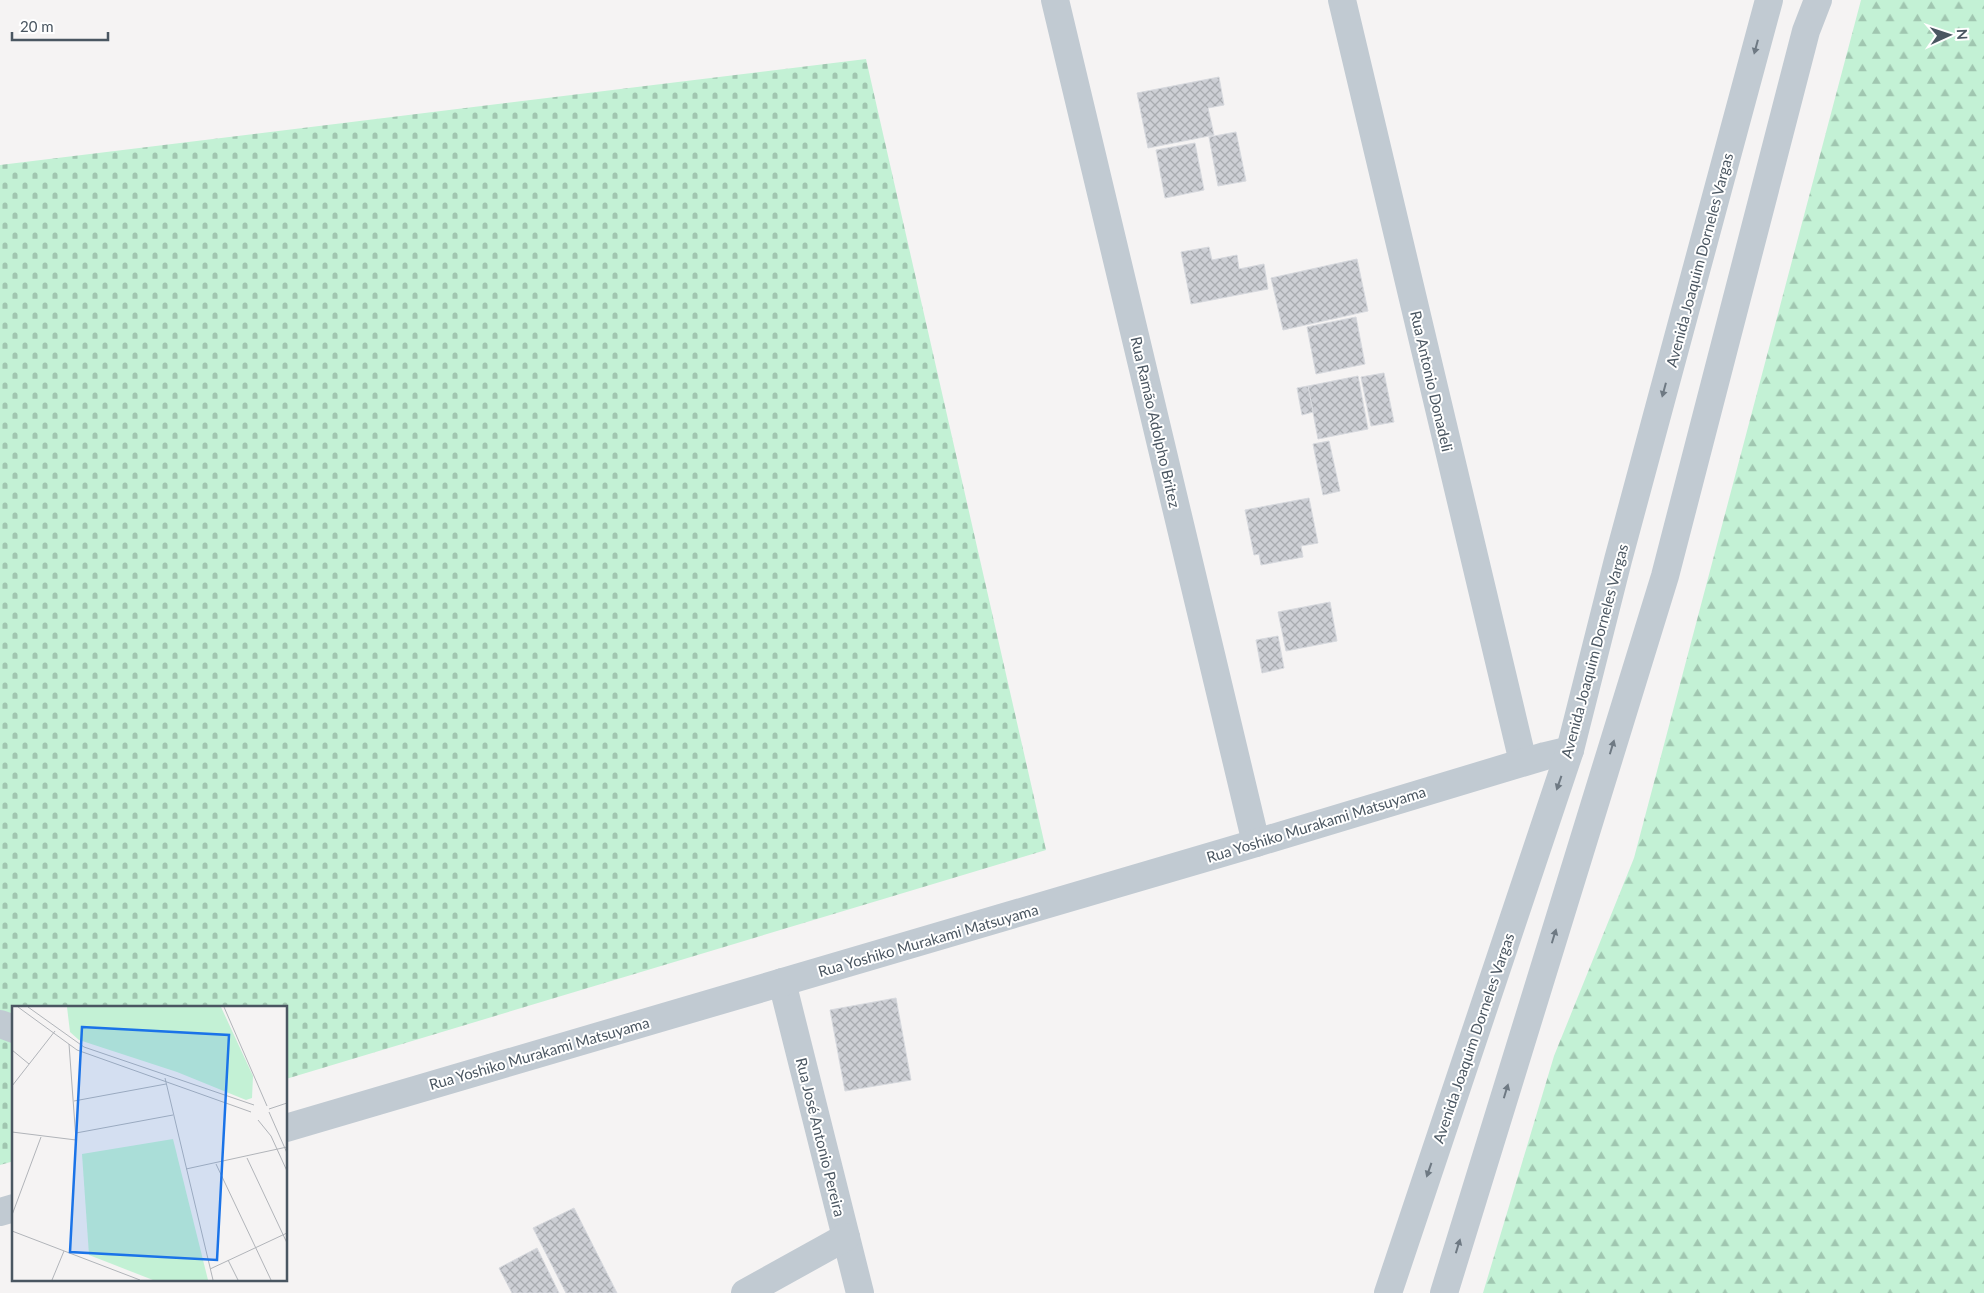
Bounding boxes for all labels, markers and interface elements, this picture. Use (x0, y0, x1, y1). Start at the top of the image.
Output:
scale bar (12, 10, 109, 42)
north arrow (1924, 10, 1974, 60)
text: 20 m (20, 17, 54, 35)
text: N (1954, 28, 1971, 40)
one-way arrow (1752, 40, 1760, 55)
street label: Avenida Joaquim Dorneles Vargas (1662, 151, 1736, 369)
street label: Rua Antonio Donadeli (1407, 309, 1457, 453)
street label: Rua Ramão Adolpho Britez (1128, 335, 1185, 510)
one-way arrow (1659, 382, 1667, 397)
street label: Avenida Joaquim Dorneles Vargas (1557, 542, 1631, 760)
one-way arrow (1608, 739, 1616, 754)
one-way arrow (1554, 776, 1562, 791)
street label: Rua Yoshiko Murakami Matsuyama (1204, 782, 1428, 866)
street label: Rua Yoshiko Murakami Matsuyama (816, 900, 1040, 980)
one-way arrow (1550, 928, 1558, 943)
street label: Avenida Joaquim Dorneles Vargas (1428, 931, 1518, 1145)
inset map (12, 1006, 288, 1280)
street label: Rua Yoshiko Murakami Matsuyama (427, 1013, 651, 1093)
street label: Rua José Antonio Pereira (793, 1056, 849, 1218)
one-way arrow (1502, 1083, 1510, 1098)
one-way arrow (1425, 1162, 1432, 1177)
one-way arrow (1455, 1239, 1462, 1254)

